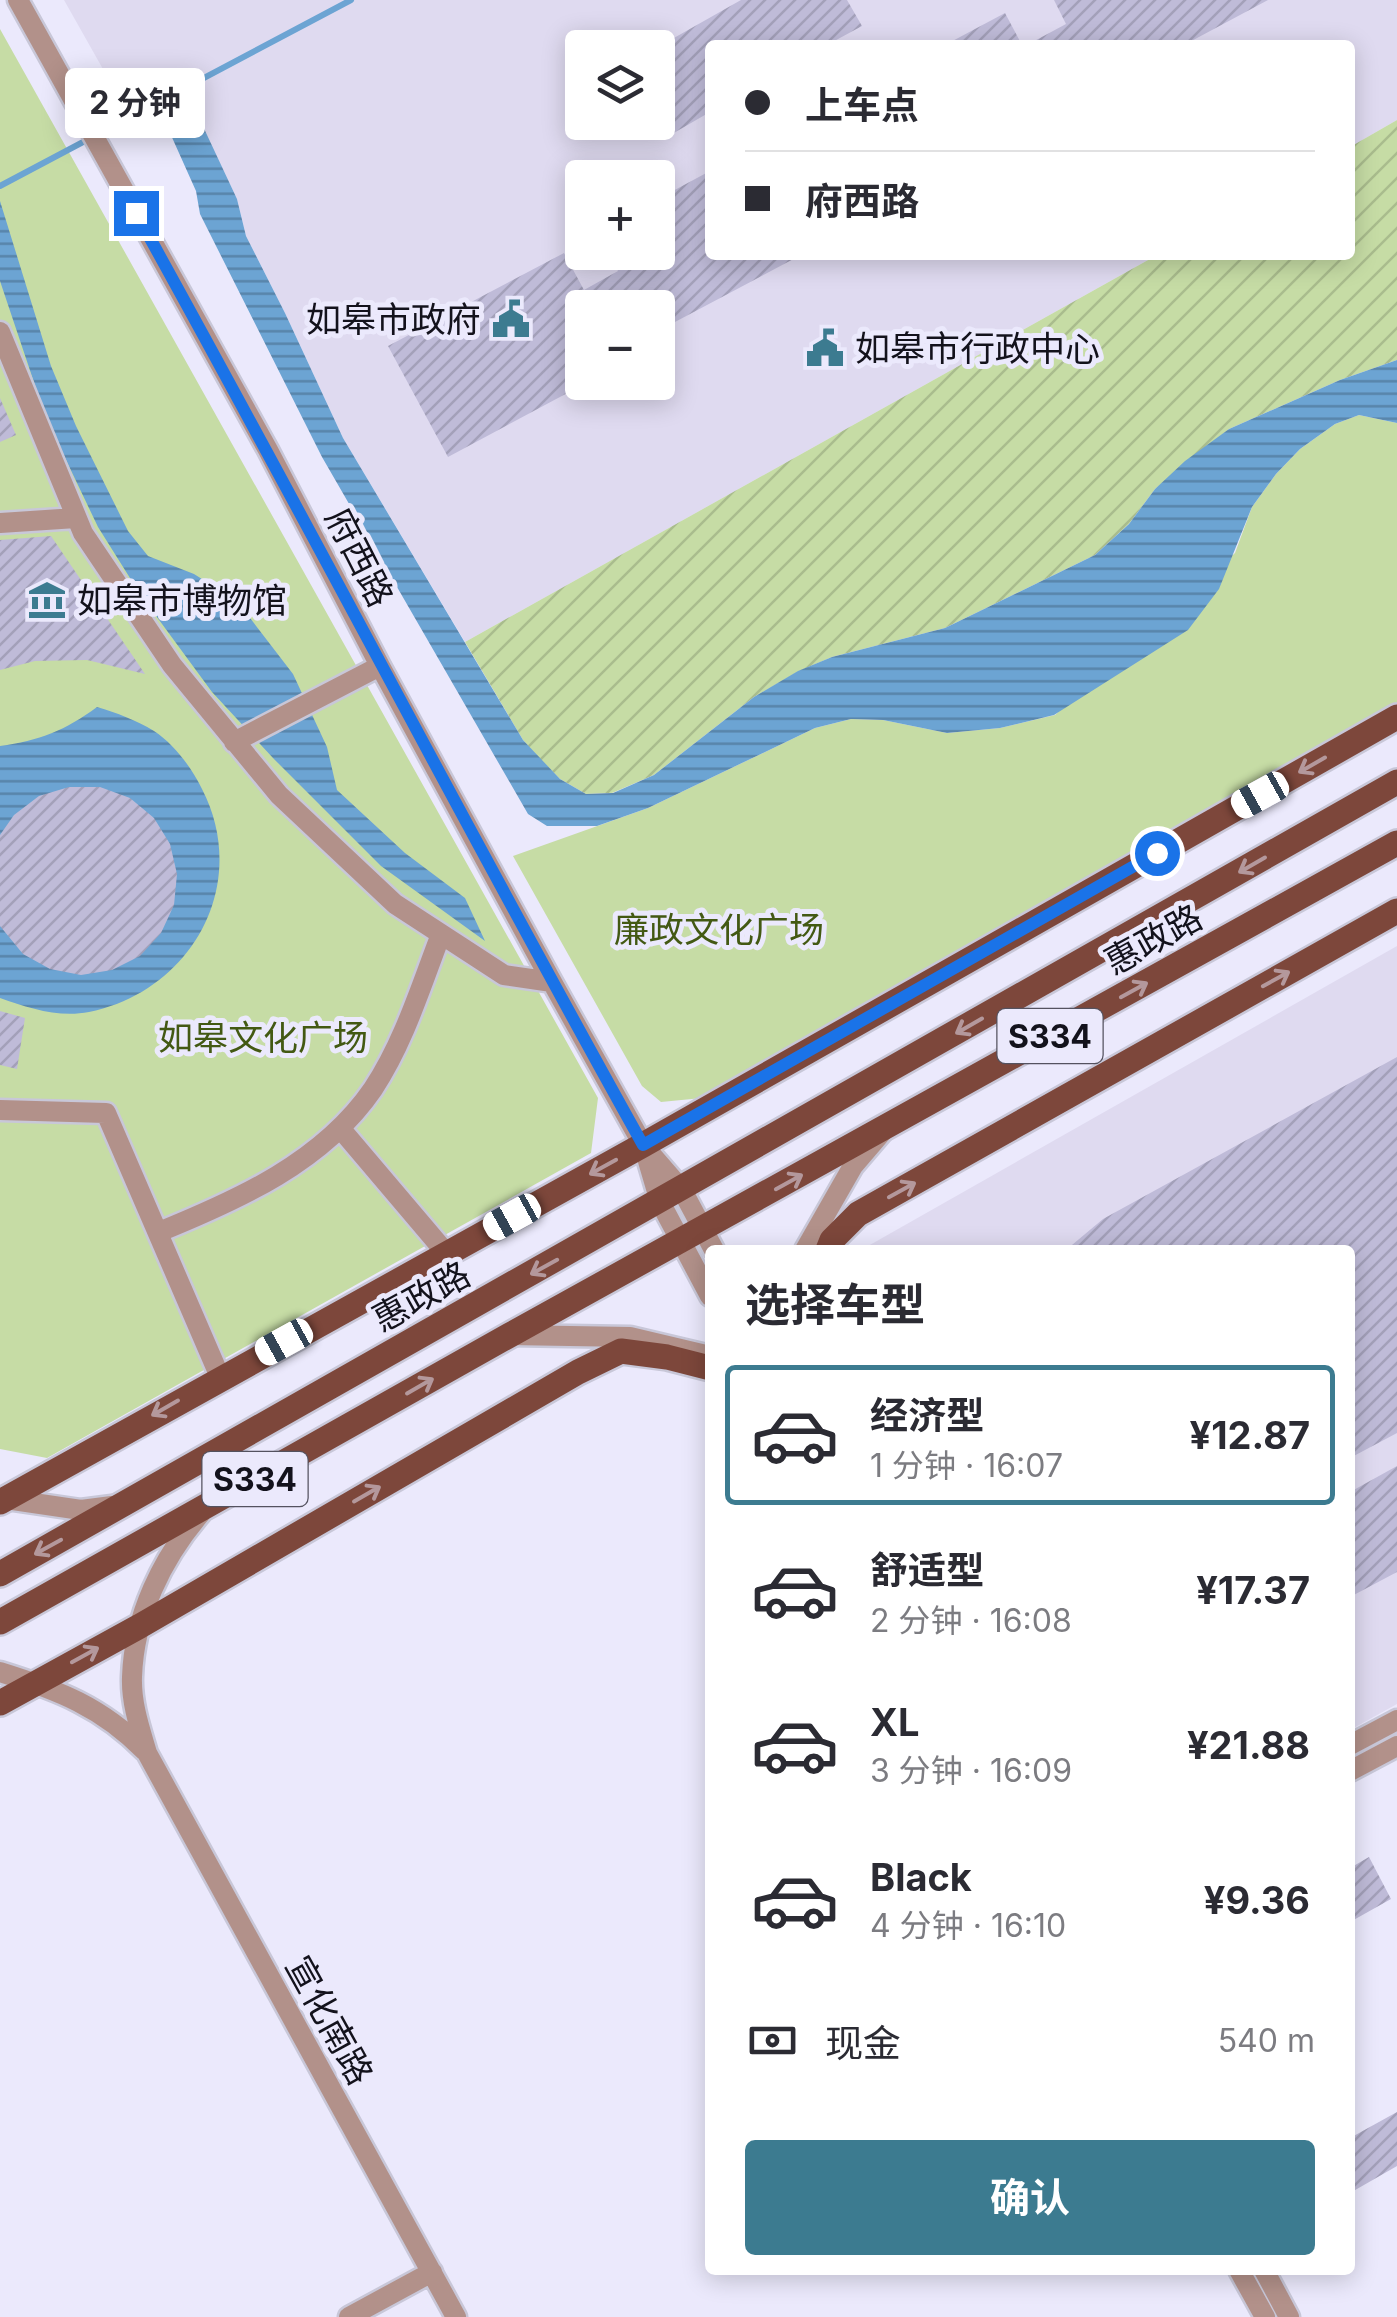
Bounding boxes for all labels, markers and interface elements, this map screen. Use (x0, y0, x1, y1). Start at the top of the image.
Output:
map controls (565, 30, 675, 400)
button: layers (565, 30, 675, 140)
callout: 2 分钟 (66, 68, 206, 138)
text: 上车点 (805, 82, 919, 128)
text: 2 分钟 (89, 83, 181, 122)
button: + (565, 160, 675, 270)
text: 府西路 (805, 178, 919, 224)
route end (114, 191, 159, 236)
button: − (565, 290, 675, 400)
place label: 如皋市政府 (306, 298, 481, 340)
public building icon: 如皋市政府 (490, 298, 532, 340)
public building icon: 如皋市行政中心 (804, 327, 846, 369)
place label: 如皋市行政中心 (855, 327, 1100, 369)
street label: 府西路 (317, 501, 403, 613)
museum icon: 如皋市博物馆 (26, 579, 68, 621)
place label: 如皋市博物馆 (77, 579, 287, 621)
one-way arrow (1298, 756, 1327, 776)
car (1226, 767, 1294, 823)
route start (1135, 831, 1180, 876)
one-way arrow (1237, 855, 1267, 875)
street label: 惠政路 (1097, 895, 1209, 983)
park label: 廉政文化广场 (614, 908, 824, 950)
one-way arrow (1262, 969, 1290, 989)
one-way arrow (1119, 979, 1148, 999)
road number: S334 (998, 1009, 1102, 1063)
park label: 如皋文化广场 (158, 1016, 368, 1058)
one-way arrow (955, 1016, 984, 1036)
one-way arrow (589, 1157, 618, 1177)
one-way arrow (773, 1171, 803, 1191)
one-way arrow (887, 1180, 915, 1200)
car (478, 1189, 546, 1245)
street label: 惠政路 (365, 1252, 477, 1340)
one-way arrow (531, 1257, 559, 1277)
text: 选择车型 (745, 1277, 925, 1332)
car (250, 1314, 318, 1370)
one-way arrow (405, 1375, 435, 1395)
icon: car (750, 1390, 840, 1480)
text: 经济型 (870, 1392, 984, 1438)
one-way arrow (151, 1399, 180, 1419)
text: ¥12.87 (1190, 1412, 1310, 1458)
text: 1 分钟 · 16:07 (870, 1446, 1063, 1485)
road number: S334 (202, 1452, 308, 1506)
one-way arrow (352, 1484, 381, 1504)
one-way arrow (34, 1538, 63, 1558)
icon: car (750, 1545, 840, 1635)
text: 舒适型 (870, 1547, 984, 1593)
text: ¥17.37 (1196, 1567, 1310, 1613)
text: 2 分钟 · 16:08 (870, 1601, 1072, 1640)
one-way arrow (70, 1645, 100, 1665)
text: XL (870, 1699, 920, 1745)
icon: car (750, 1700, 840, 1790)
text: ¥21.88 (1187, 1722, 1310, 1768)
text: 3 分钟 · 16:09 (870, 1751, 1072, 1790)
text: Black (870, 1854, 972, 1900)
icon: car (750, 1855, 840, 1945)
text: ¥9.36 (1204, 1877, 1310, 1923)
text: 4 分钟 · 16:10 (870, 1906, 1066, 1945)
street label: 宣化南路 (278, 1949, 382, 2091)
icon: cash (745, 2013, 800, 2068)
text: 现金 (825, 2020, 901, 2066)
text: 540 m (1218, 2021, 1315, 2060)
button: 确认 (745, 2140, 1315, 2255)

